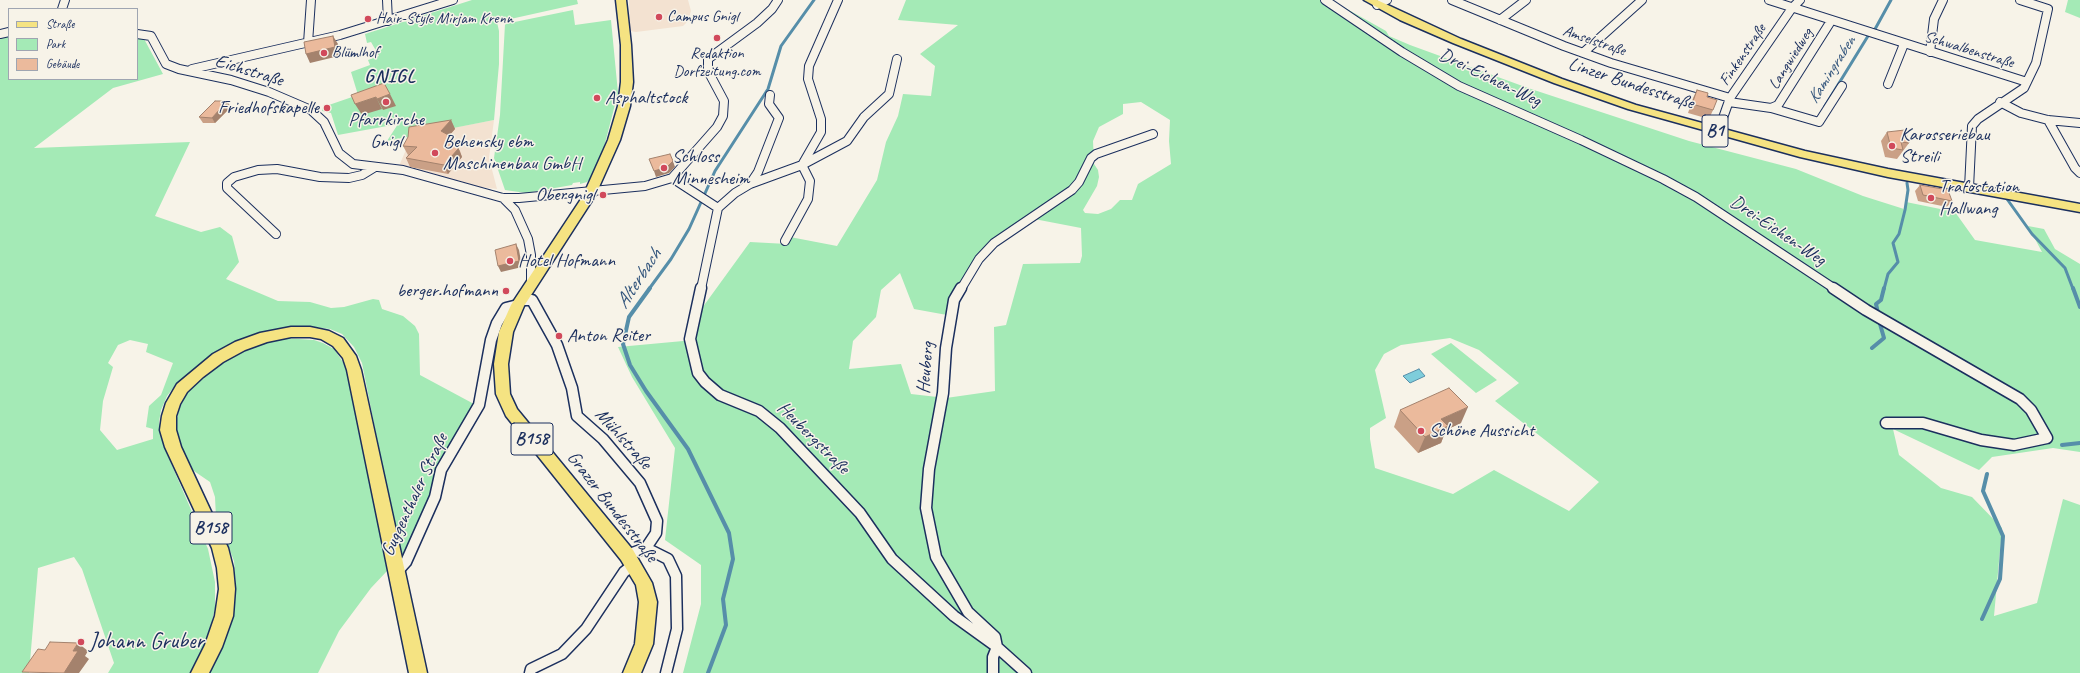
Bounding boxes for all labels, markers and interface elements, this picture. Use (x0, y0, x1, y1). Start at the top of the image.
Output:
place label: Campus Gnigl (667, 7, 738, 27)
legend (8, 8, 138, 80)
place label: Hair-Style Mirjam Krenn (376, 9, 513, 29)
marker: Campus Gnigl (654, 12, 664, 22)
marker: Hair-Style Mirjam Krenn (363, 14, 373, 24)
text: Straße (46, 16, 74, 32)
street label: Finkenstraße (1715, 20, 1771, 90)
street label: Amselstraße (1560, 21, 1628, 61)
street label: Langwiedweg (1765, 25, 1817, 93)
street label: Schwalbenstraße (1922, 27, 2016, 73)
marker: Redaktion Dorfzeitung.com (712, 33, 722, 43)
water label: Kamingraben (1803, 33, 1861, 107)
text: Park (46, 36, 65, 52)
place label: Blümlhof (332, 43, 378, 63)
place label: Redaktion Dorfzeitung.com (673, 44, 761, 82)
street label: Drei-Eichen-Weg (1435, 44, 1545, 112)
marker: Blümlhof (319, 48, 329, 58)
street label: Eichstraße (212, 50, 286, 92)
street label: Linzer Bundesstraße (1565, 53, 1697, 115)
text: Gebäude (46, 56, 79, 72)
district label: GNIGL (365, 66, 415, 88)
place label: Asphaltstock (605, 87, 688, 109)
marker: Asphaltstock (592, 93, 602, 103)
place label: Friedhofskapelle (218, 97, 319, 119)
marker: Pfarrkirche Gnigl (381, 97, 391, 107)
marker: Friedhofskapelle (322, 103, 332, 113)
place label: Pfarrkirche Gnigl (348, 109, 424, 153)
road number: B1 (1702, 115, 1728, 147)
place label: Karosseriebau Streili (1900, 124, 1989, 168)
place label: Behensky ebm Maschinenbau GmbH (443, 131, 581, 175)
marker: Karosseriebau Streili (1887, 141, 1897, 151)
place label: Schloss Minnesheim (672, 146, 749, 190)
marker: Behensky ebm Maschinenbau GmbH (430, 148, 440, 158)
marker: Schloss Minnesheim (659, 163, 669, 173)
place label: Trafostation Hallwang (1939, 176, 2019, 220)
place label: Obergnigl (535, 184, 595, 206)
marker: Obergnigl (598, 190, 608, 200)
street label: Drei-Eichen-Weg (1726, 191, 1830, 271)
marker: Trafostation Hallwang (1926, 193, 1936, 203)
water label: Alterbach (611, 245, 667, 313)
place label: Hotel Hofmann (518, 250, 615, 272)
marker: Hotel Hofmann (505, 256, 515, 266)
place label: berger.hofmann (397, 280, 498, 302)
marker: berger.hofmann (501, 286, 511, 296)
place label: Anton Reiter (567, 325, 650, 347)
marker: Anton Reiter (554, 331, 564, 341)
street label: Heuberg (912, 341, 940, 395)
street label: Heubergstraße (772, 397, 854, 479)
street label: Mühlstraße (590, 404, 656, 474)
place label: Schöne Aussicht (1429, 420, 1534, 442)
road number: B158 (511, 423, 553, 455)
marker: Schöne Aussicht (1416, 426, 1426, 436)
street label: Guggenthaler Straße (377, 430, 453, 560)
street label: Grazer Bundesstraße (562, 447, 662, 567)
road number: B158 (190, 512, 232, 544)
place label: Johann Gruber (89, 628, 204, 656)
marker: Johann Gruber (76, 637, 86, 647)

